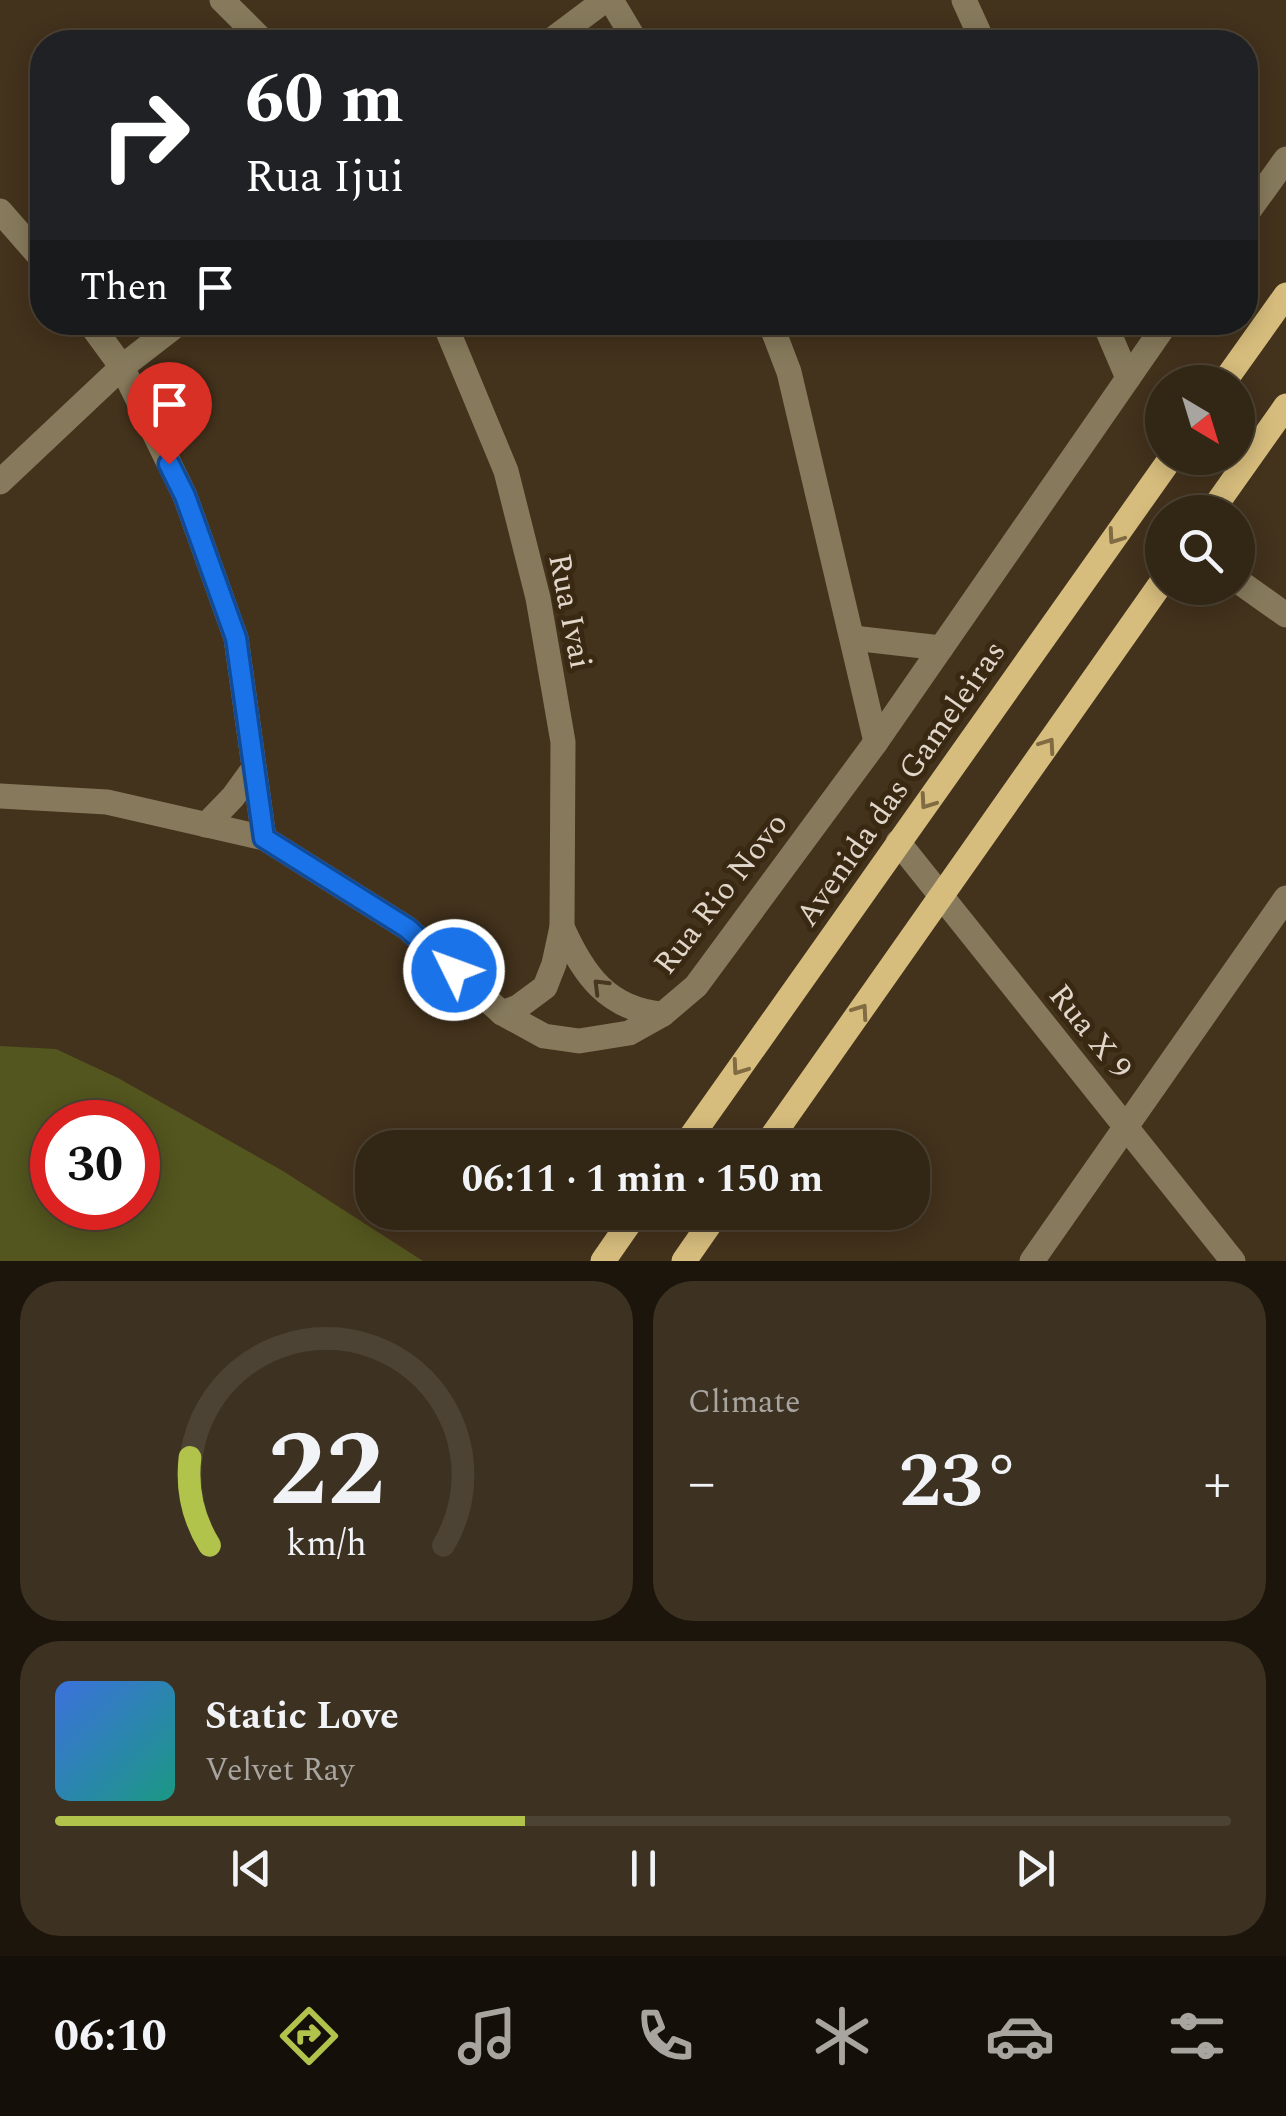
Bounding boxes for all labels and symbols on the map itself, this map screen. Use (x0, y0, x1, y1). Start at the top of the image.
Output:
pin (127, 362, 212, 465)
north arrow (1145, 365, 1255, 475)
one-way arrow (1109, 526, 1127, 544)
street label: Rua Ivai (534, 550, 605, 673)
street label: Avenida das Gameleiras (784, 631, 1019, 937)
one-way arrow (1036, 738, 1054, 756)
one-way arrow (921, 791, 938, 809)
street label: Rua Rio Novo (642, 802, 800, 986)
position arrow (402, 918, 506, 1022)
street label: Rua X 9 (1036, 974, 1144, 1090)
one-way arrow (594, 980, 612, 998)
one-way arrow (849, 1003, 867, 1022)
one-way arrow (733, 1056, 751, 1075)
speed limit sign: 30 (30, 1100, 160, 1230)

